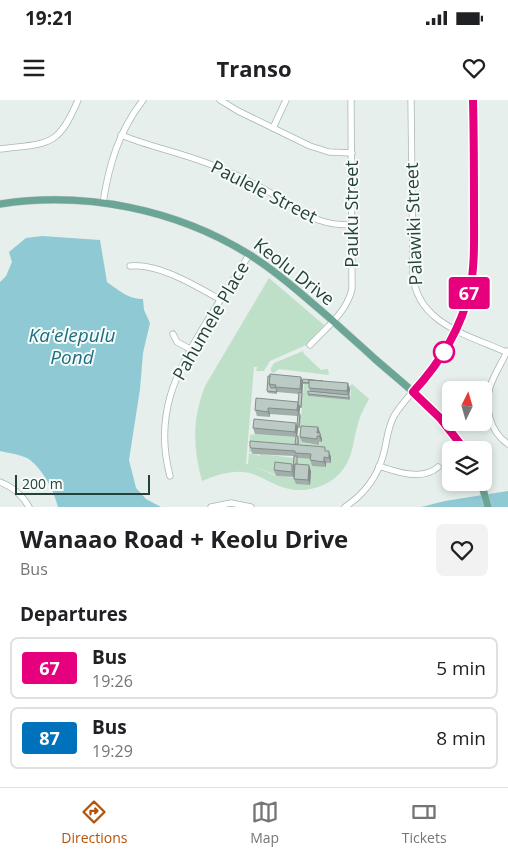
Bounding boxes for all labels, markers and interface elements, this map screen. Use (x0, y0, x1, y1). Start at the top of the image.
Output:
text: 19:21 (25, 5, 74, 31)
text: Transo (216, 53, 292, 83)
icon: menu (20, 54, 48, 82)
icon: heart (460, 54, 488, 82)
street label: Paulele Street (207, 154, 322, 228)
street label: Pauku Street (339, 160, 363, 268)
street label: Palawiki Street (399, 162, 427, 286)
street label: Keolu Drive (249, 232, 340, 310)
street label: Pahumele Place (166, 257, 254, 384)
line badge: 67 (446, 277, 492, 309)
text: 67 (459, 281, 479, 305)
water label: Kaʻelepulu Pond (29, 322, 116, 370)
unlabelled marker (433, 341, 455, 363)
north arrow (442, 381, 492, 431)
map controls (442, 381, 492, 491)
button: layers (442, 441, 492, 491)
scale bar (15, 472, 150, 495)
text: 200 m (22, 474, 63, 493)
text: Wanaao Road + Keolu Drive (20, 522, 348, 555)
button: heart (436, 524, 488, 576)
text: Bus (20, 558, 48, 580)
text: Departures (20, 601, 127, 627)
text: Bus (92, 644, 127, 670)
text: 5 min (436, 655, 486, 681)
text: 67 (39, 656, 60, 680)
text: 19:26 (92, 670, 133, 692)
text: Bus (92, 714, 127, 740)
text: 8 min (436, 725, 486, 751)
text: 87 (39, 726, 60, 750)
text: 19:29 (92, 740, 133, 762)
tab: Directions (61, 798, 128, 847)
tab: Map (250, 798, 279, 847)
tab: Tickets (402, 798, 447, 847)

